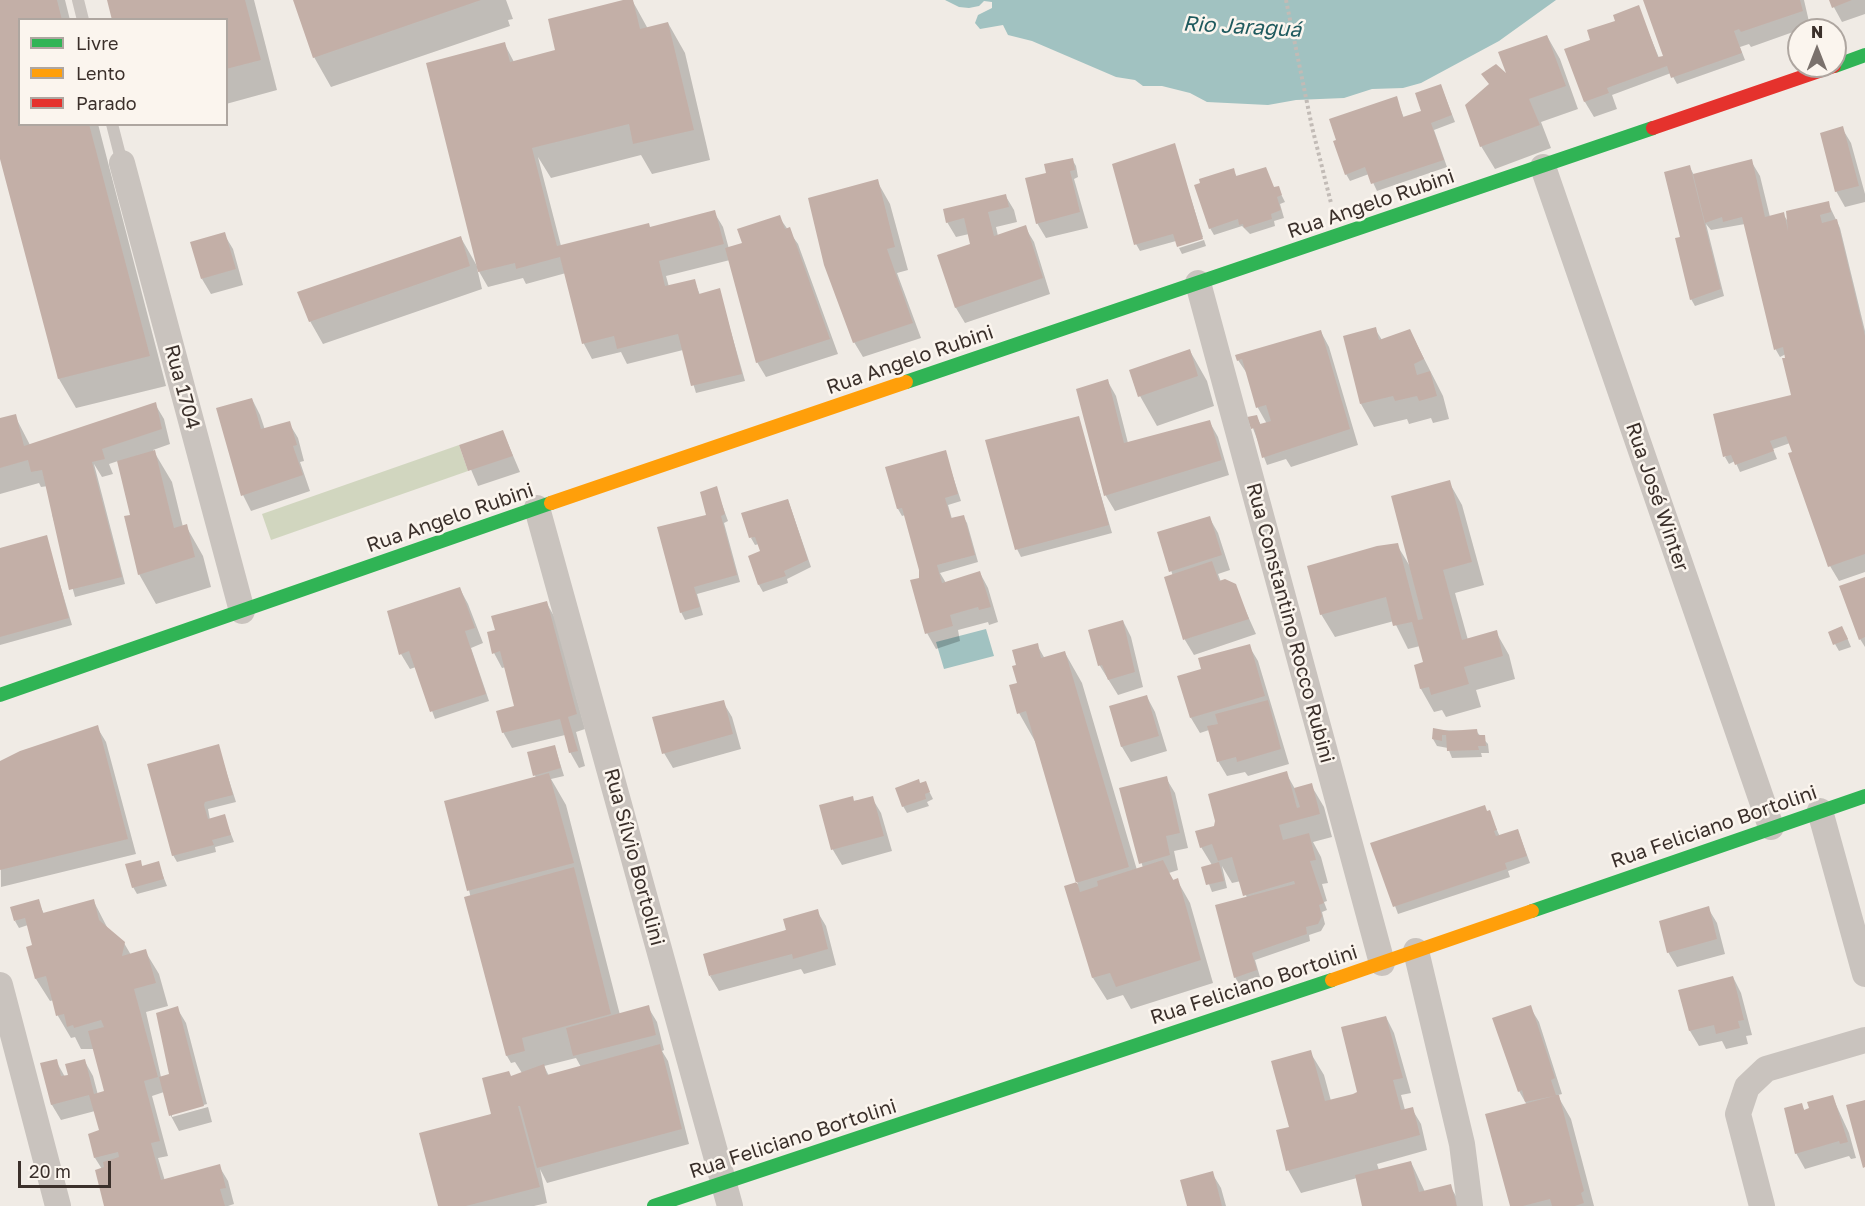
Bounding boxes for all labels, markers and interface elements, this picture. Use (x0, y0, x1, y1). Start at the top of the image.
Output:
water label: Rio Jaraguá (1182, 11, 1302, 43)
legend (18, 18, 228, 126)
north arrow (1787, 18, 1847, 78)
text: N (1811, 22, 1823, 42)
text: Livre (76, 32, 118, 54)
text: Lento (76, 62, 125, 84)
text: Parado (76, 92, 137, 114)
street label: Rua Angelo Rubini (1284, 164, 1458, 244)
street label: Rua Angelo Rubini (823, 320, 997, 400)
street label: Rua 1704 (159, 342, 205, 432)
street label: Rua José Winter (1620, 419, 1694, 575)
street label: Rua Angelo Rubini (363, 478, 537, 558)
street label: Rua Constantino Rocco Rubini (1241, 480, 1339, 766)
street label: Rua Sílvio Bortolini (599, 766, 669, 948)
street label: Rua Feliciano Bortolini (1608, 780, 1820, 874)
street label: Rua Feliciano Bortolini (1147, 940, 1361, 1030)
street label: Rua Feliciano Bortolini (686, 1094, 900, 1184)
scale bar (21, 1149, 114, 1187)
text: 20 m (29, 1160, 71, 1182)

